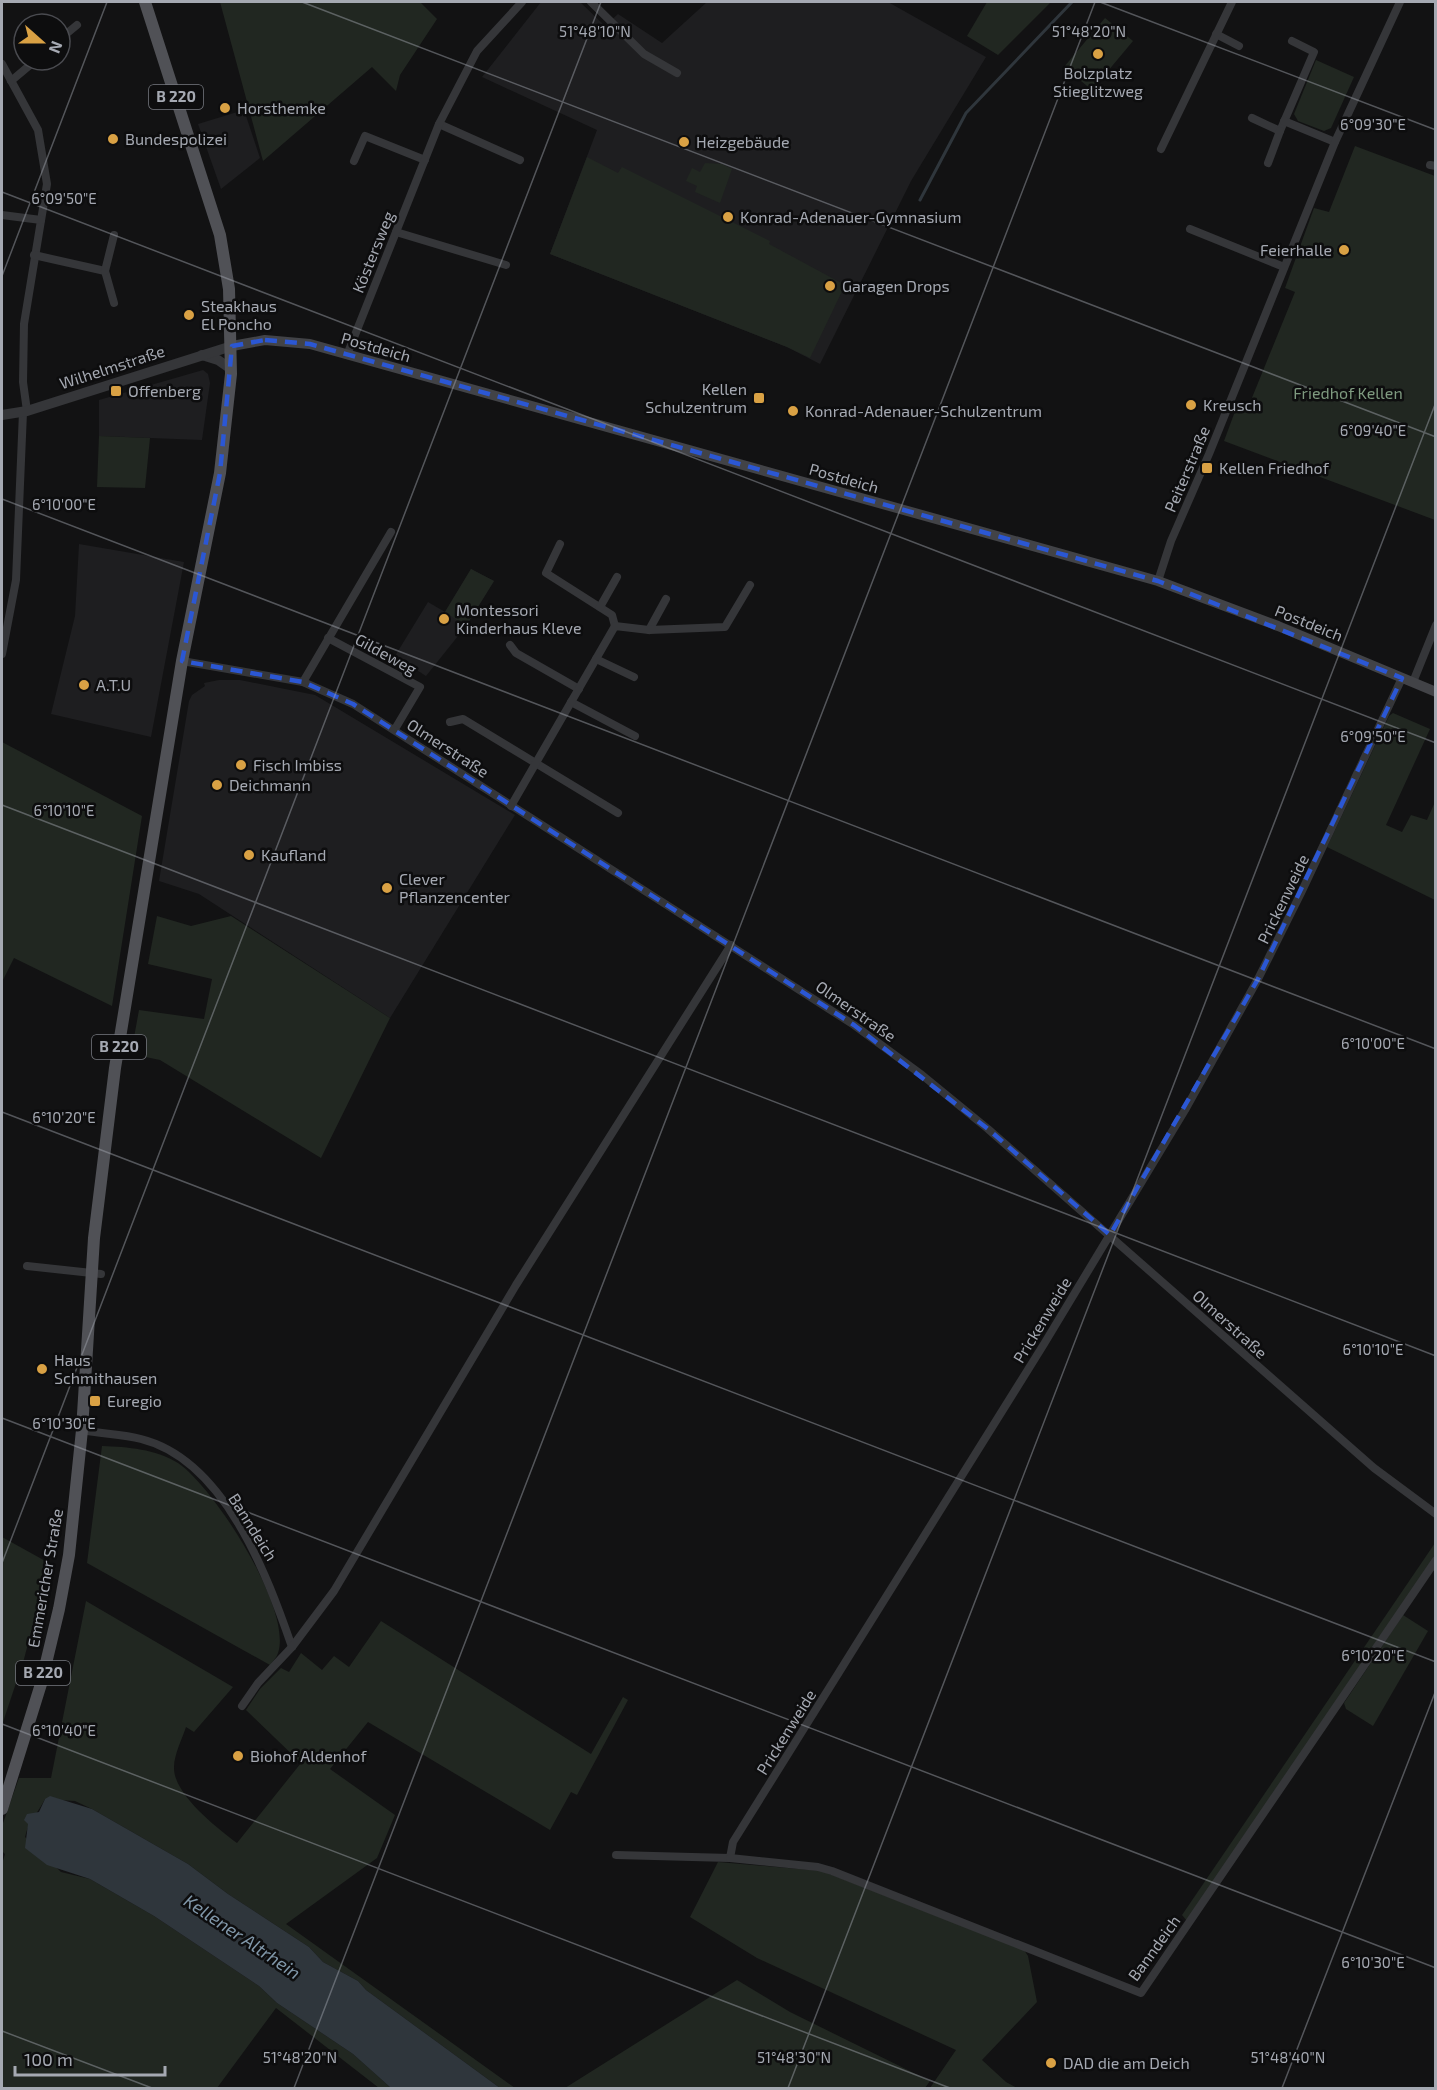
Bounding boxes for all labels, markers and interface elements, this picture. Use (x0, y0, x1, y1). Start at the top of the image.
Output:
north arrow (12, 12, 72, 72)
text: 51°48'10"N (559, 22, 631, 40)
text: 51°48'20"N (1052, 22, 1126, 40)
text: N (46, 39, 67, 56)
marker: Bolzplatz Stieglitzweg (1091, 47, 1105, 61)
place label: Bolzplatz Stieglitzweg (1053, 63, 1143, 100)
road number: B 220 (149, 85, 203, 109)
place label: Horsthemke (237, 98, 326, 117)
marker: Horsthemke (218, 101, 232, 115)
text: 6°09'30"E (1340, 115, 1406, 133)
place label: Bundespolizei (125, 129, 227, 148)
marker: Bundespolizei (106, 132, 120, 146)
place label: Heizgebäude (696, 132, 790, 151)
marker: Heizgebäude (677, 135, 691, 149)
text: 6°09'50"E (31, 189, 97, 207)
place label: Konrad-Adenauer-Gymnasium (740, 207, 961, 226)
street label: Köstersweg (348, 208, 398, 295)
marker: Konrad-Adenauer-Gymnasium (721, 210, 735, 224)
place label: Feierhalle (1260, 240, 1332, 259)
marker: Feierhalle (1337, 243, 1351, 257)
place label: Garagen Drops (842, 276, 950, 295)
marker: Garagen Drops (823, 279, 837, 293)
place label: Steakhaus El Poncho (201, 296, 277, 333)
marker: Steakhaus El Poncho (182, 308, 196, 322)
street label: Postdeich (339, 328, 413, 366)
street label: Wilhelmstraße (57, 341, 167, 392)
place label: Kellen Schulzentrum (645, 379, 747, 416)
place label: Offenberg (128, 381, 201, 400)
park label: Friedhof Kellen (1293, 383, 1403, 402)
marker: Offenberg (109, 384, 123, 398)
marker: Kellen Schulzentrum (752, 391, 766, 405)
place label: Kreusch (1203, 395, 1262, 414)
marker: Kreusch (1184, 398, 1198, 412)
place label: Konrad-Adenauer-Schulzentrum (805, 401, 1042, 420)
marker: Konrad-Adenauer-Schulzentrum (786, 404, 800, 418)
text: 6°09'40"E (1340, 421, 1406, 439)
street label: Peiterstraße (1160, 423, 1213, 515)
place label: Kellen Friedhof (1219, 458, 1330, 477)
street label: Postdeich (807, 459, 881, 497)
marker: Kellen Friedhof (1200, 461, 1214, 475)
text: 6°10'00"E (32, 495, 96, 513)
place label: Montessori Kinderhaus Kleve (456, 600, 582, 637)
street label: Postdeich (1272, 600, 1346, 645)
marker: Montessori Kinderhaus Kleve (437, 612, 451, 626)
street label: Gildeweg (352, 629, 420, 678)
place label: A.T.U (96, 675, 131, 694)
marker: A.T.U (77, 678, 91, 692)
street label: Olmerstraße (404, 714, 493, 781)
text: 6°09'50"E (1340, 727, 1406, 745)
place label: Fisch Imbiss (253, 755, 342, 774)
marker: Fisch Imbiss (234, 758, 248, 772)
place label: Deichmann (229, 775, 311, 794)
marker: Deichmann (210, 778, 224, 792)
text: 6°10'10"E (34, 801, 94, 819)
place label: Kaufland (261, 845, 326, 864)
marker: Kaufland (242, 848, 256, 862)
street label: Prickenweide (1253, 851, 1312, 946)
place label: Clever Pflanzencenter (399, 869, 511, 906)
marker: Clever Pflanzencenter (380, 881, 394, 895)
street label: Olmerstraße (813, 976, 900, 1045)
text: 6°10'00"E (1341, 1034, 1405, 1052)
road number: B 220 (92, 1035, 146, 1059)
text: 6°10'20"E (32, 1108, 96, 1126)
street label: Prickenweide (1008, 1273, 1075, 1366)
street label: Olmerstraße (1189, 1285, 1271, 1362)
text: 6°10'10"E (1343, 1340, 1403, 1358)
place label: Haus Schmithausen (54, 1350, 157, 1387)
marker: Haus Schmithausen (35, 1362, 49, 1376)
place label: Euregio (107, 1391, 162, 1410)
marker: Euregio (88, 1394, 102, 1408)
text: 6°10'30"E (32, 1414, 96, 1432)
street label: Banndeich (225, 1489, 282, 1564)
street label: Emmericher Straße (23, 1507, 66, 1649)
text: 6°10'20"E (1341, 1646, 1405, 1664)
road number: B 220 (16, 1661, 70, 1685)
street label: Prickenweide (752, 1686, 819, 1778)
text: 6°10'40"E (32, 1721, 96, 1739)
place label: Biohof Aldenhof (250, 1746, 367, 1765)
marker: Biohof Aldenhof (231, 1749, 245, 1763)
water label: Kellener Altrhein (180, 1889, 305, 1983)
street label: Banndeich (1124, 1911, 1184, 1984)
text: 6°10'30"E (1341, 1953, 1405, 1971)
scale bar (15, 2039, 165, 2077)
text: 100 m (24, 2048, 73, 2070)
text: 51°48'20"N (263, 2048, 337, 2066)
text: 51°48'30"N (757, 2048, 831, 2066)
text: 51°48'40"N (1251, 2048, 1325, 2066)
place label: DAD die am Deich (1063, 2053, 1190, 2072)
marker: DAD die am Deich (1044, 2056, 1058, 2070)

